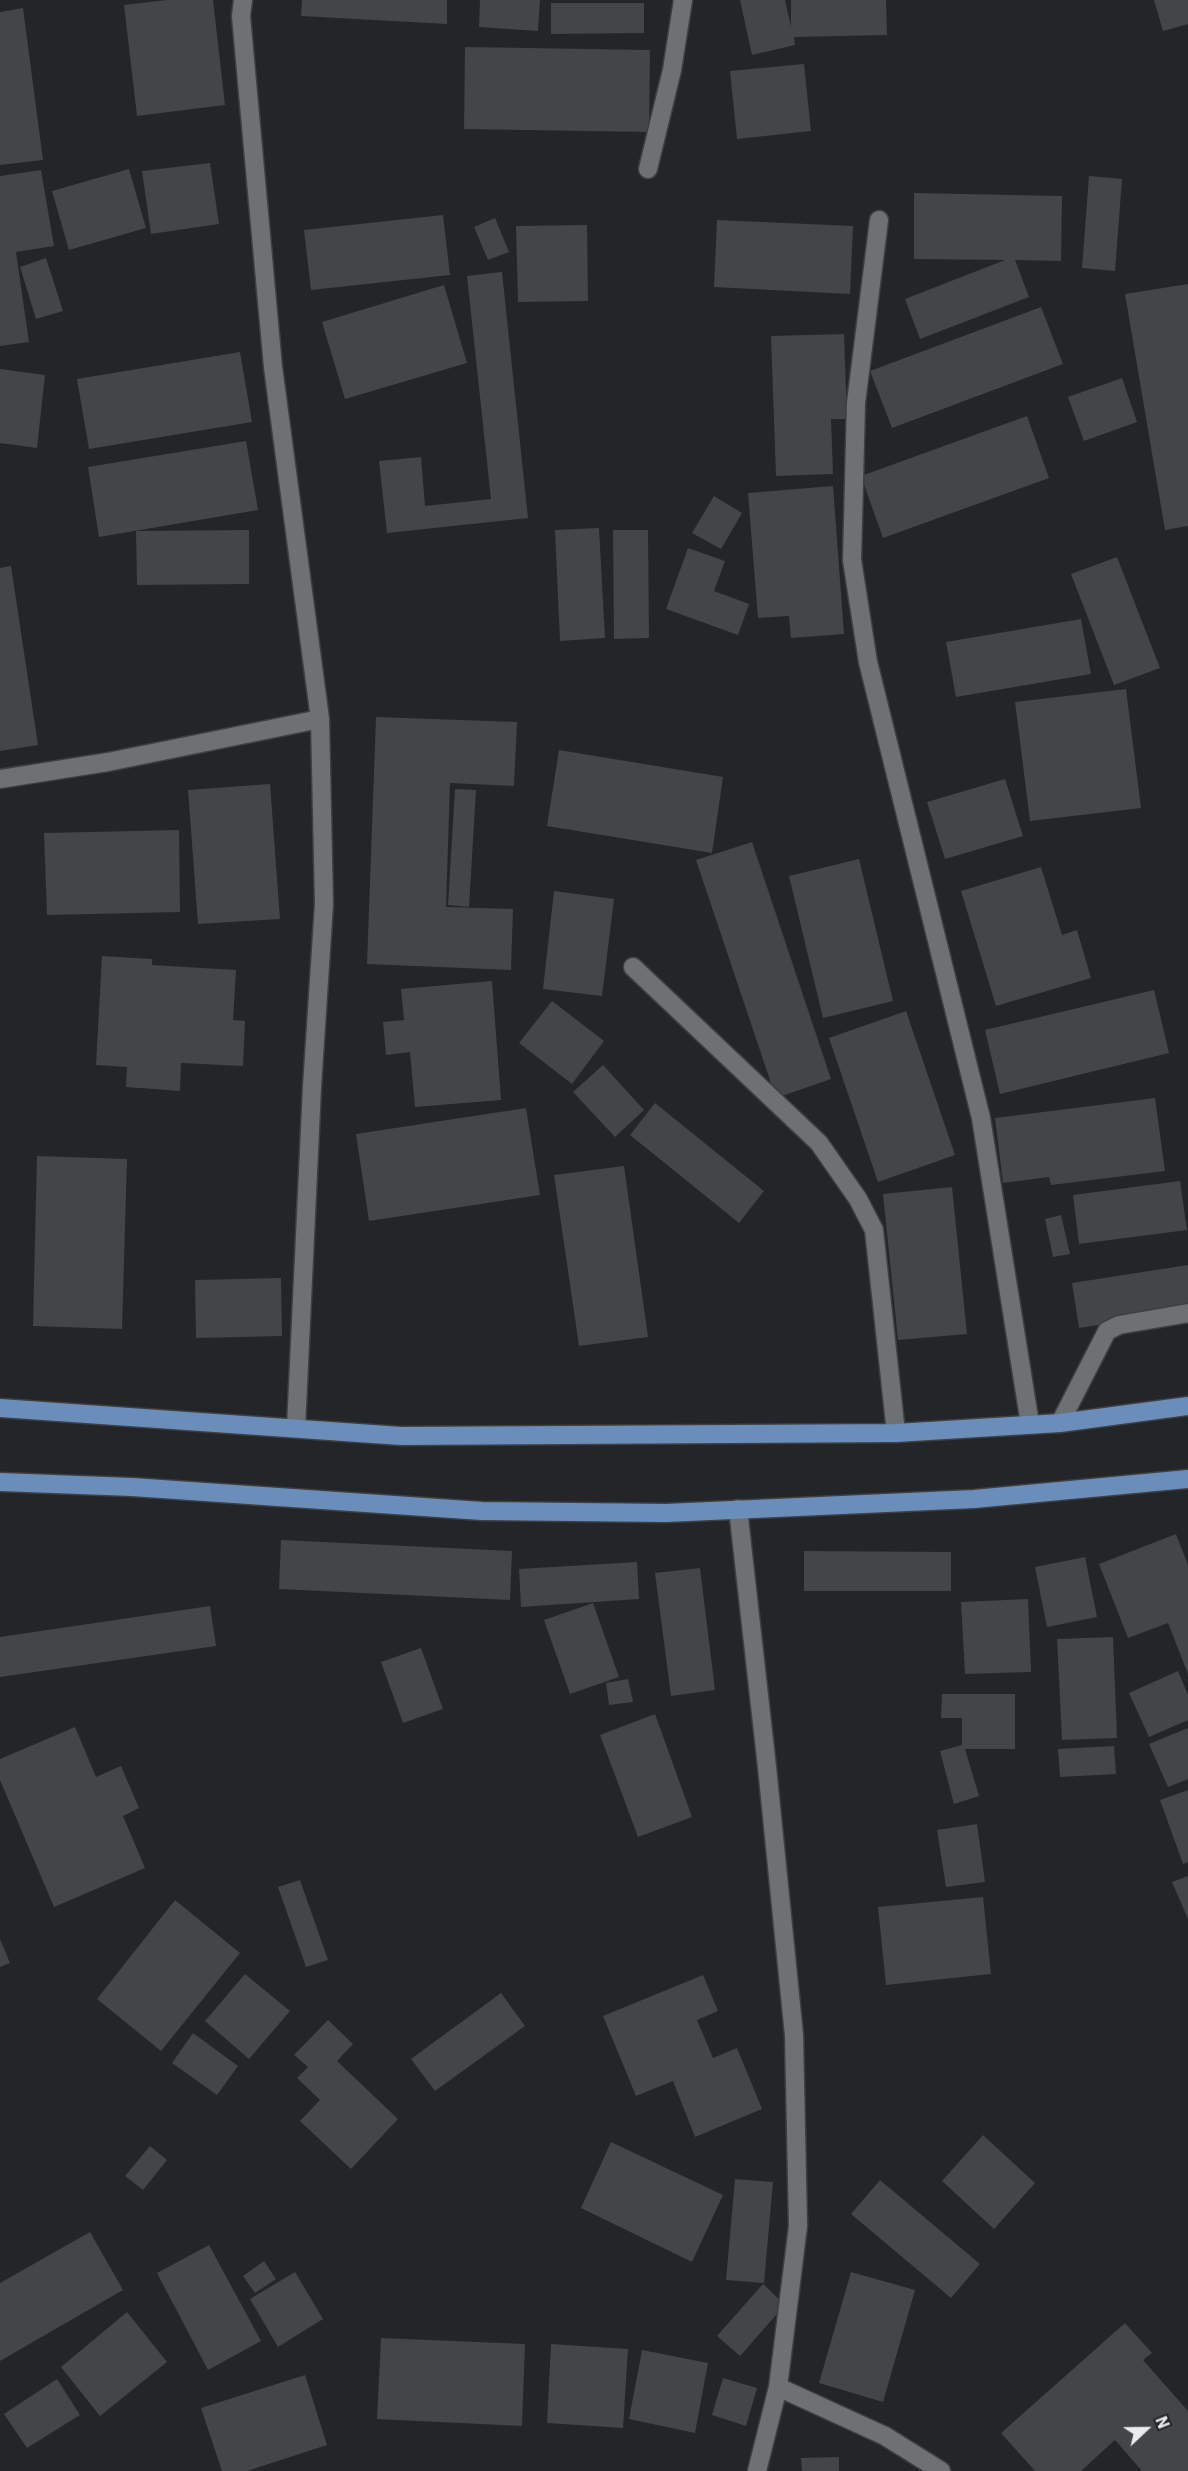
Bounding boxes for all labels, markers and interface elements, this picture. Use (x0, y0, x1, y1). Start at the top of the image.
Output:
north arrow (1116, 2399, 1176, 2459)
text: N (1151, 2413, 1174, 2431)

